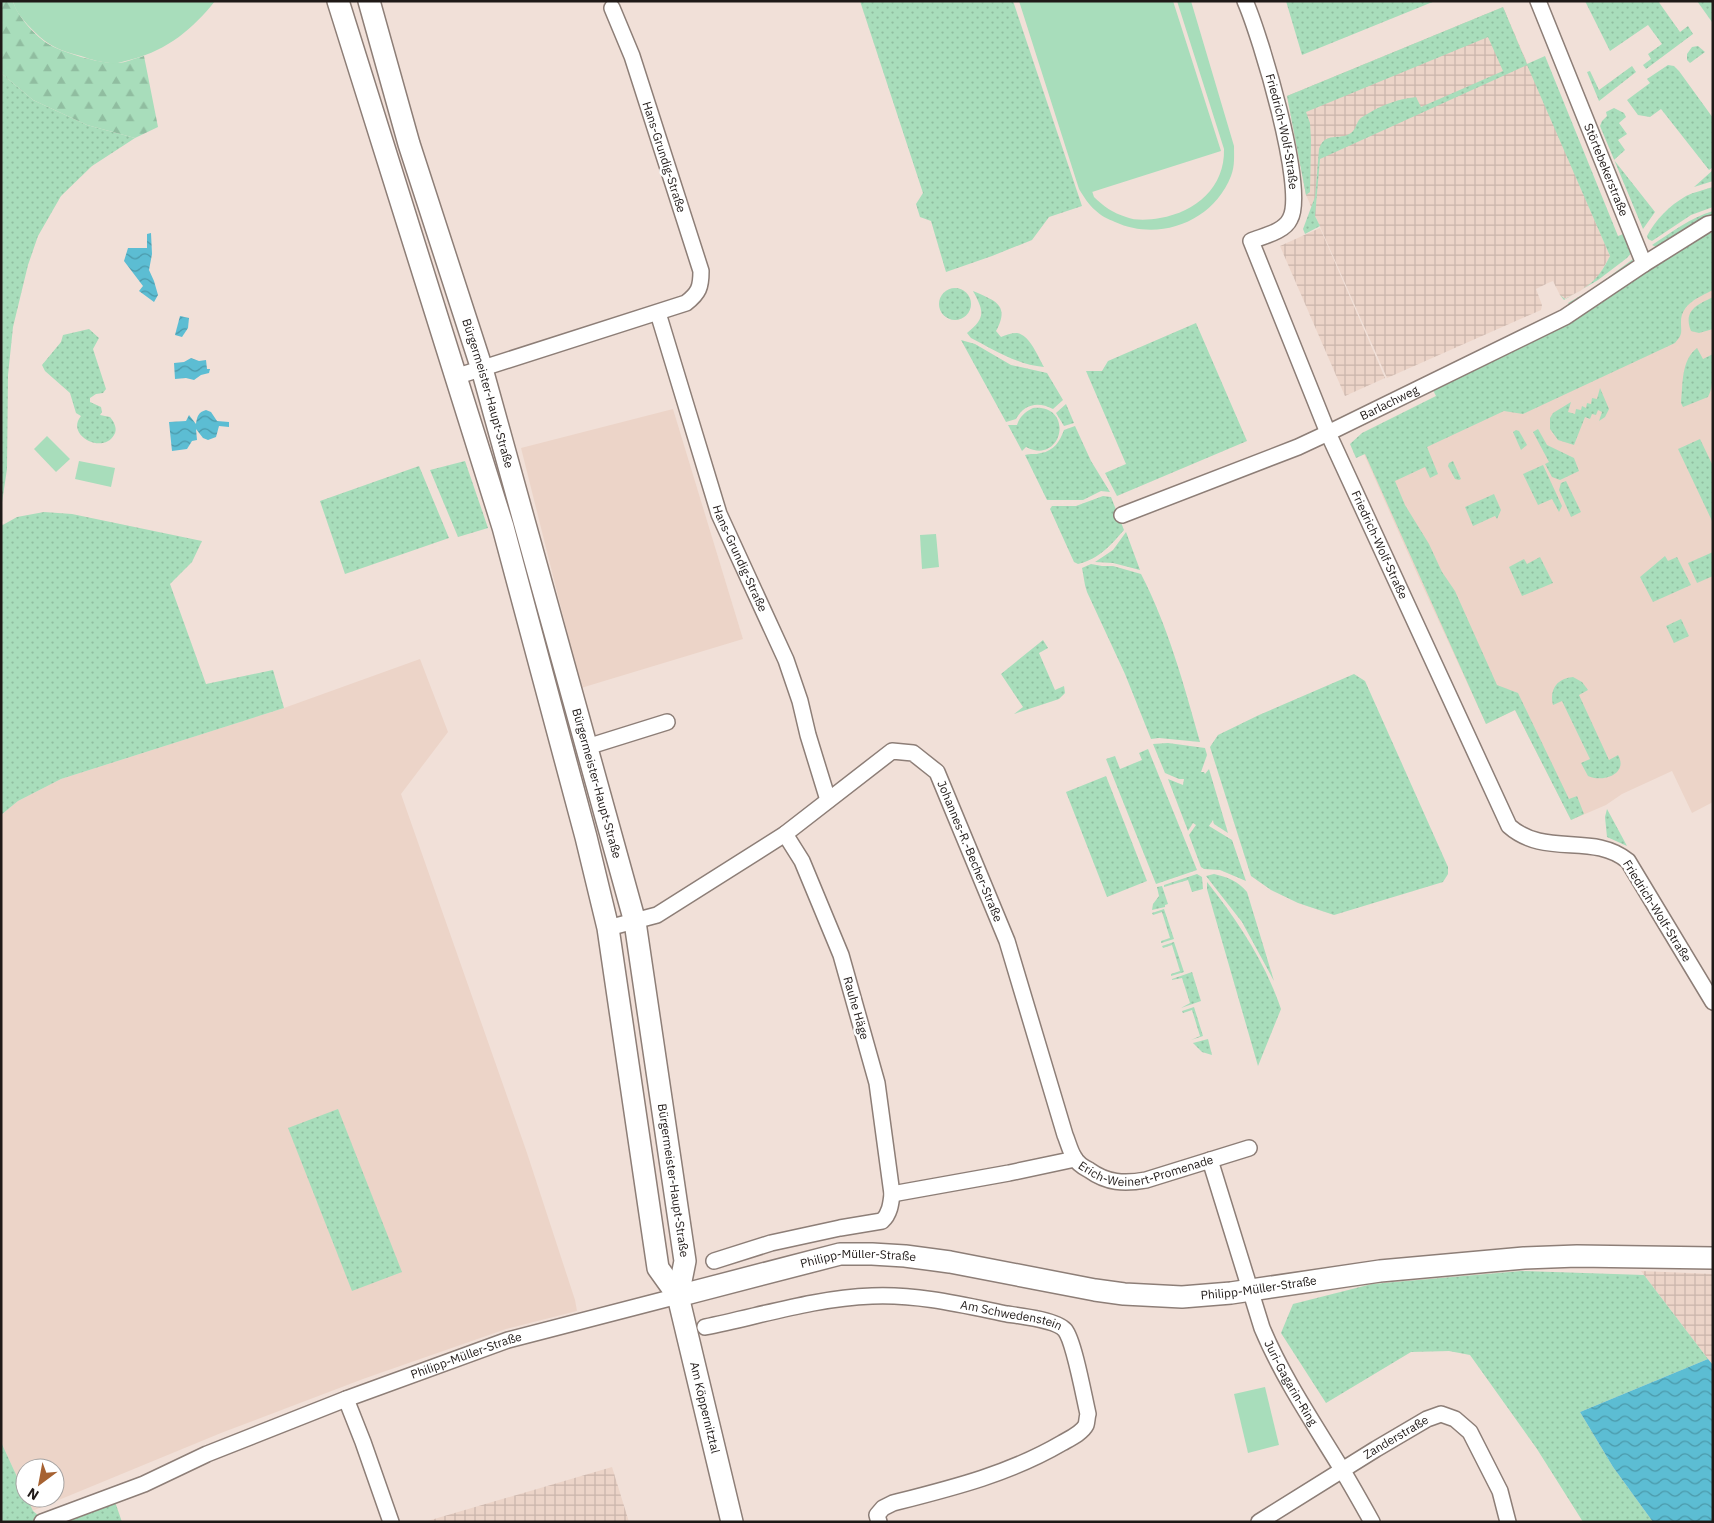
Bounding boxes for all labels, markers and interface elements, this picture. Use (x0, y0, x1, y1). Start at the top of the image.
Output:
street label: Friedrich-Wolf-Straße (1263, 72, 1301, 190)
street label: Hans-Grundig-Straße (639, 99, 690, 215)
street label: Störtebekerstraße (1581, 121, 1632, 219)
street label: Bürgermeister-Haupt-Straße (459, 317, 517, 470)
street label: Barlachweg (1357, 382, 1421, 423)
street label: Friedrich-Wolf-Straße (1349, 488, 1412, 602)
street label: Hans-Grundig-Straße (710, 503, 771, 614)
street label: Bürgermeister-Haupt-Straße (569, 707, 625, 860)
street label: Johannes-R.-Becher-Straße (934, 778, 1006, 924)
street label: Friedrich-Wolf-Straße (1620, 857, 1695, 965)
street label: Rauhe Häge (840, 975, 873, 1041)
street label: Bürgermeister-Haupt-Straße (655, 1103, 692, 1259)
street label: Erich-Weinert-Promenade (1076, 1151, 1215, 1189)
street label: Philipp-Müller-Straße (798, 1246, 917, 1271)
street label: Philipp-Müller-Straße (1200, 1272, 1318, 1302)
street label: Am Schwedenstein (959, 1297, 1065, 1333)
street label: Philipp-Müller-Straße (408, 1329, 524, 1382)
street label: Juri-Gagarin-Ring (1261, 1338, 1321, 1429)
street label: Am Köppernitztal (687, 1360, 723, 1455)
street label: Zanderstraße (1360, 1412, 1431, 1462)
north arrow (15, 1458, 65, 1508)
text: N (24, 1484, 42, 1504)

